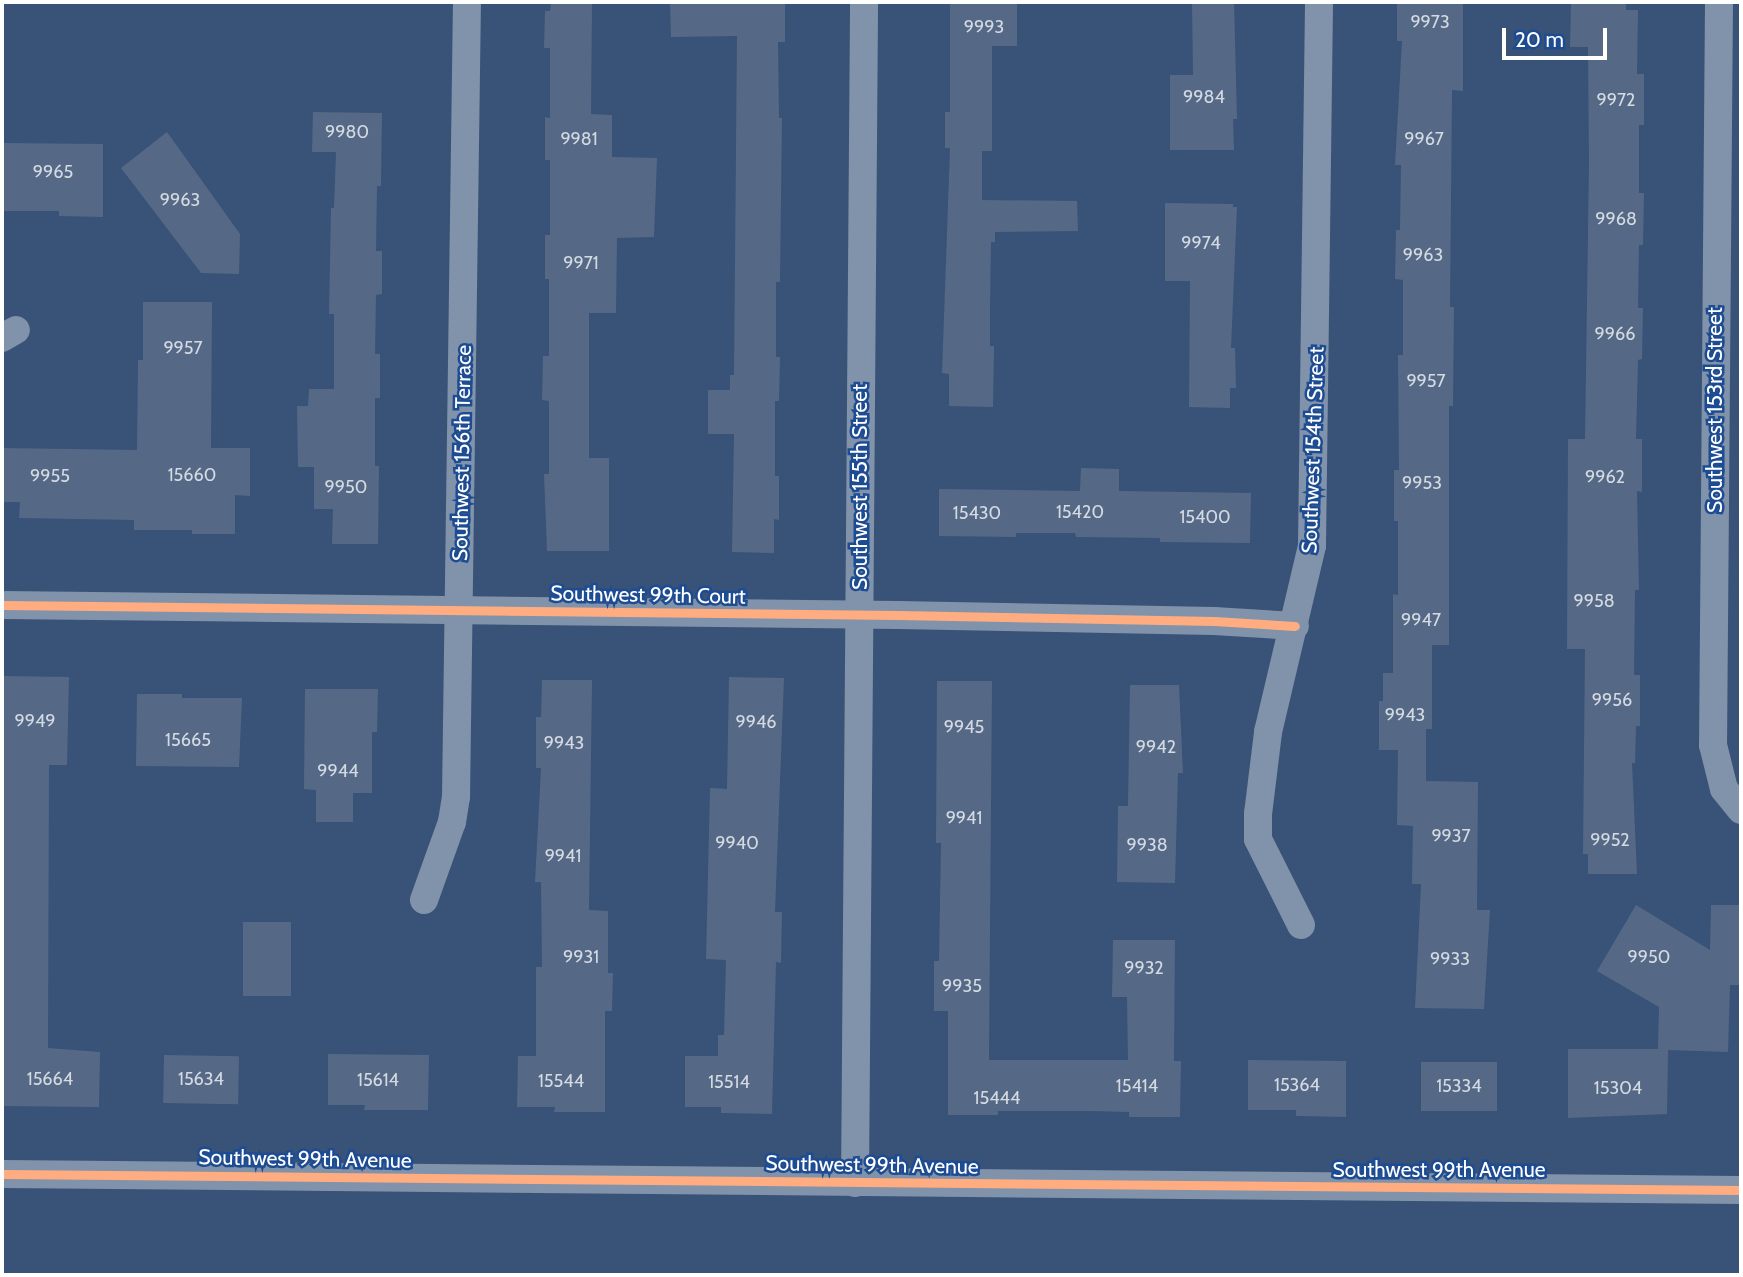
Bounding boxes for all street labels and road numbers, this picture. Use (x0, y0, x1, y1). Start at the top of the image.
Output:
street label: Southwest 153rd Street (1702, 307, 1728, 513)
street label: Southwest 156th Terrace (448, 345, 476, 561)
street label: Southwest 154th Street (1297, 346, 1329, 554)
street label: Southwest 155th Street (847, 384, 873, 590)
street label: Southwest 99th Court (550, 581, 746, 609)
street label: Southwest 99th Avenue (198, 1145, 412, 1173)
street label: Southwest 99th Avenue (765, 1151, 979, 1179)
street label: Southwest 99th Avenue (1332, 1157, 1546, 1183)

